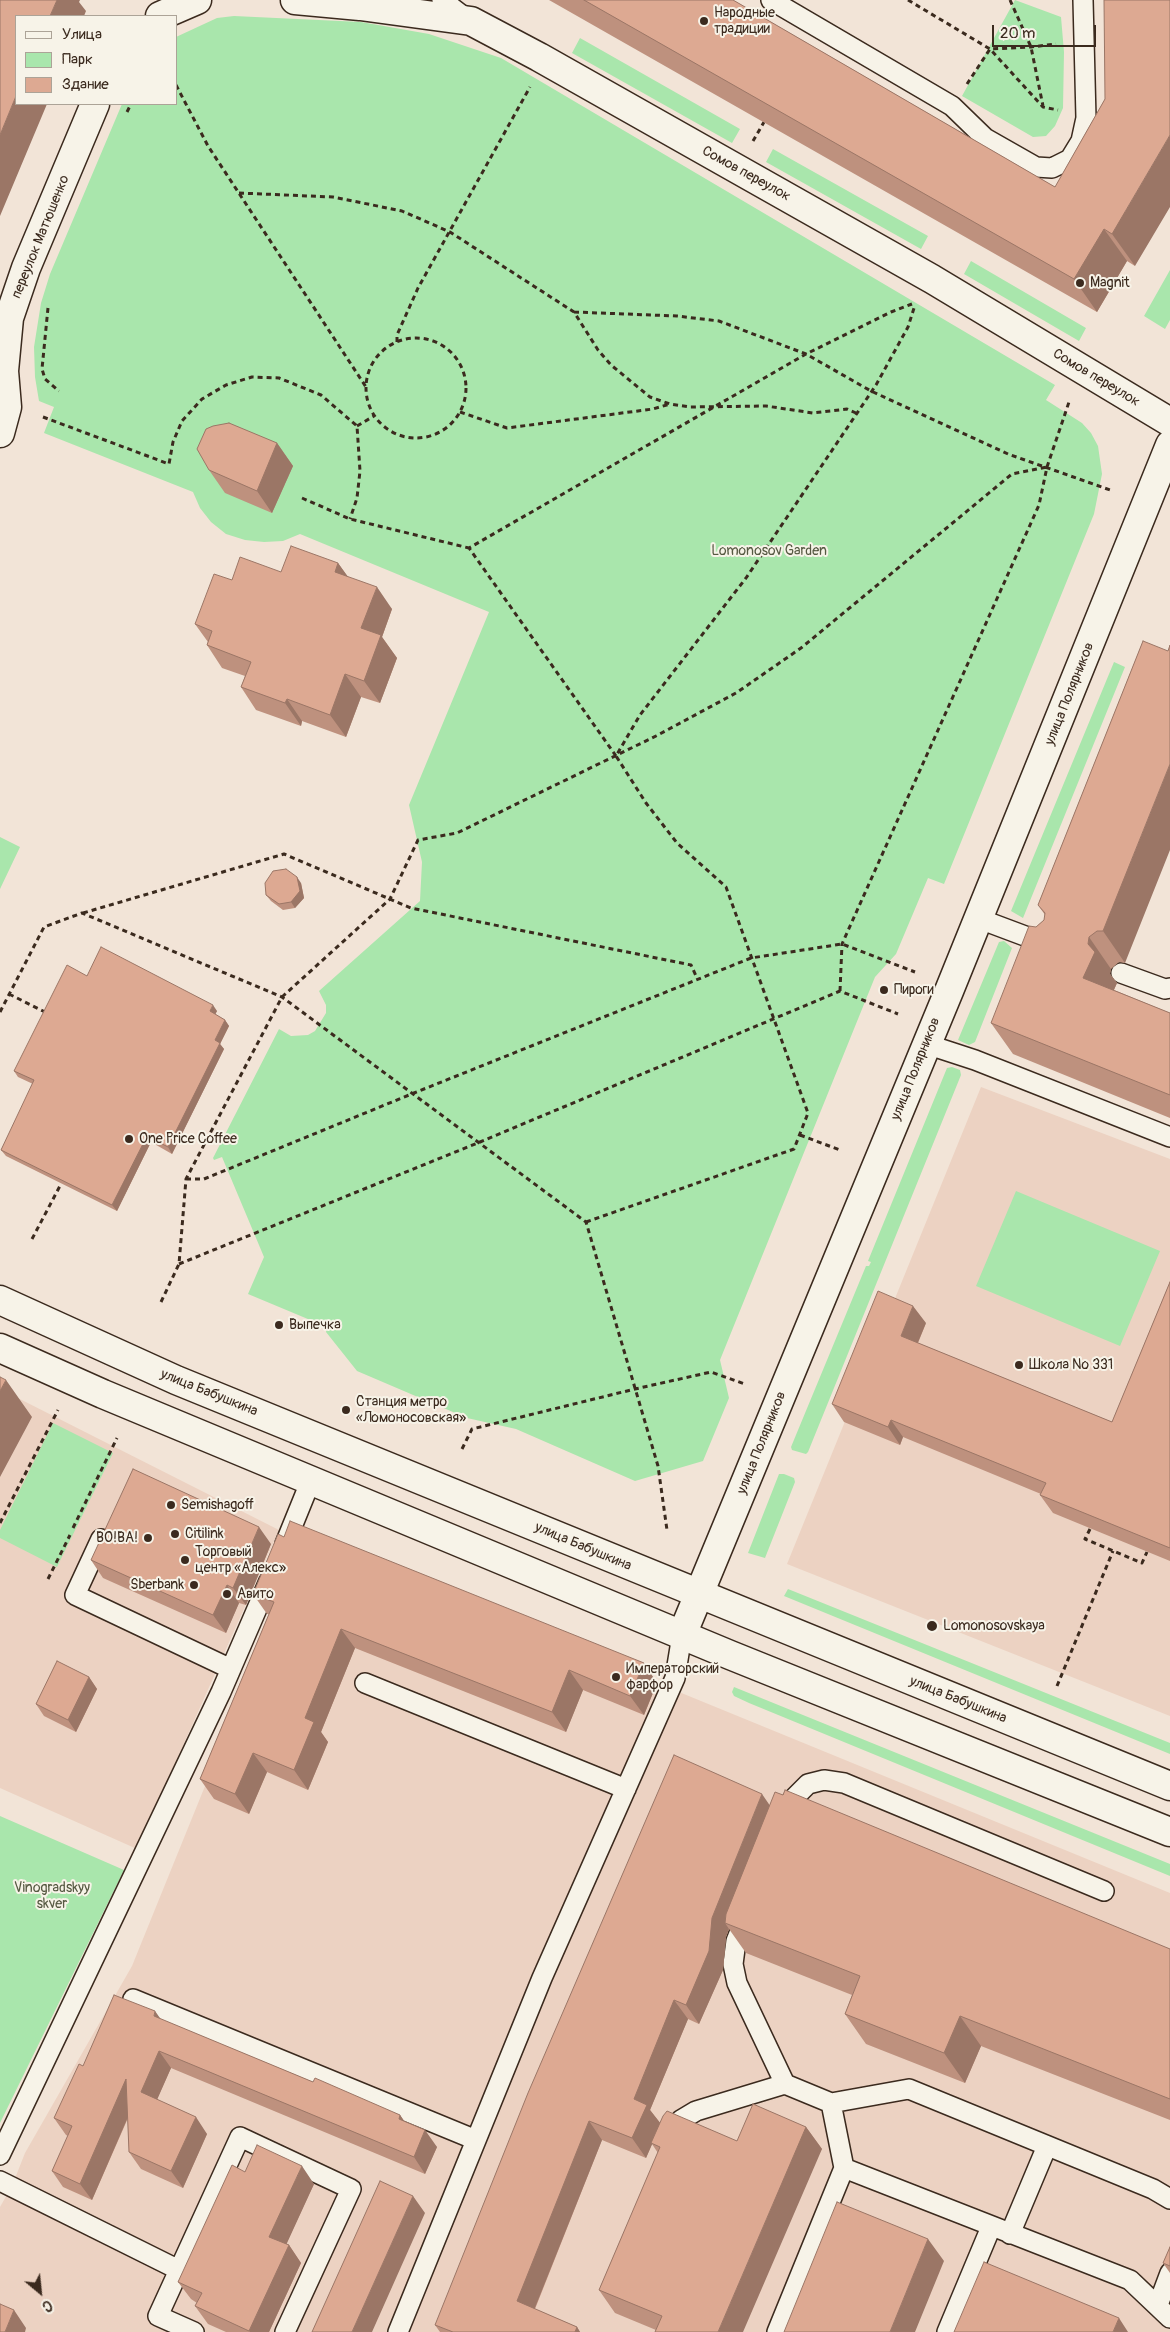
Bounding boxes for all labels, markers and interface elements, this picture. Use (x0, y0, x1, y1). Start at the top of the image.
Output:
place label: Народные традиции (714, 5, 775, 38)
legend (15, 15, 178, 105)
marker: Народные традиции (698, 15, 710, 27)
scale bar (995, 15, 1099, 47)
text: 20 m (1000, 24, 1035, 43)
text: Улица (62, 25, 102, 44)
text: Парк (62, 50, 93, 69)
text: Здание (62, 75, 109, 94)
street label: Сомов переулок (699, 143, 793, 205)
street label: переулок Матюшенко (9, 173, 73, 301)
place label: Magnit (1090, 275, 1130, 291)
marker: Magnit (1074, 277, 1086, 289)
street label: Сомов переулок (1049, 345, 1143, 411)
park label: Lomonosov Garden (711, 543, 827, 559)
street label: улица Полярников (1042, 640, 1098, 748)
place label: Пироги (894, 982, 934, 998)
marker: Пироги (878, 984, 890, 996)
street label: улица Полярников (888, 1015, 944, 1123)
place label: One Price Coffee (139, 1131, 237, 1147)
marker: One Price Coffee (123, 1133, 135, 1145)
place label: Выпечка (289, 1317, 341, 1333)
marker: Выпечка (273, 1319, 285, 1331)
place label: Школа № 331 (1029, 1357, 1113, 1373)
marker: Школа № 331 (1013, 1359, 1025, 1371)
street label: улица Бабушкина (158, 1366, 260, 1420)
street label: улица Полярников (734, 1389, 790, 1497)
place label: Станция метро «Ломоносовская» (356, 1394, 466, 1426)
marker: Станция метро «Ломоносовская» (340, 1404, 352, 1416)
place label: Semishagoff (181, 1497, 254, 1513)
marker: Semishagoff (165, 1499, 177, 1511)
street label: улица Бабушкина (532, 1519, 634, 1575)
place label: Citilink (185, 1526, 224, 1542)
marker: Citilink (169, 1528, 181, 1540)
place label: ВО!ВА! (96, 1530, 138, 1546)
marker: ВО!ВА! (142, 1532, 154, 1544)
place label: Торговый центр «Алекс» (195, 1544, 286, 1576)
marker: Торговый центр «Алекс» (179, 1554, 191, 1566)
place label: Sberbank (130, 1577, 184, 1593)
marker: Sberbank (188, 1579, 200, 1591)
place label: Авито (237, 1586, 274, 1602)
marker: Авито (221, 1588, 233, 1600)
place label: Lomonosovskaya (943, 1618, 1045, 1634)
marker: Lomonosovskaya (925, 1619, 939, 1633)
place label: Императорский фарфор (626, 1661, 719, 1694)
marker: Императорский фарфор (610, 1671, 622, 1683)
street label: улица Бабушкина (907, 1673, 1009, 1727)
park label: Vinogradskyy skver (14, 1880, 90, 1912)
north arrow (15, 2267, 65, 2317)
text: С (39, 2296, 55, 2315)

